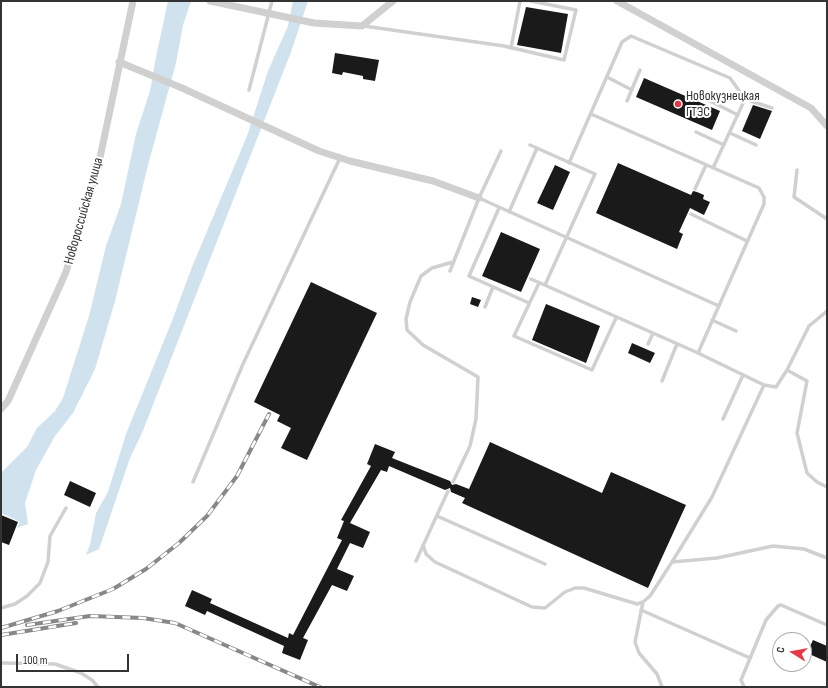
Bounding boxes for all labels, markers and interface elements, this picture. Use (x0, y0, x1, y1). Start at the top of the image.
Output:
place label: Новокузнецкая ГТЭС (686, 88, 760, 120)
marker: Новокузнецкая ГТЭС (673, 99, 683, 109)
street label: Новороссийская улица (61, 156, 107, 266)
north arrow (772, 632, 812, 672)
scale bar (18, 646, 131, 672)
text: С (774, 646, 788, 654)
text: 100 m (23, 653, 48, 668)

